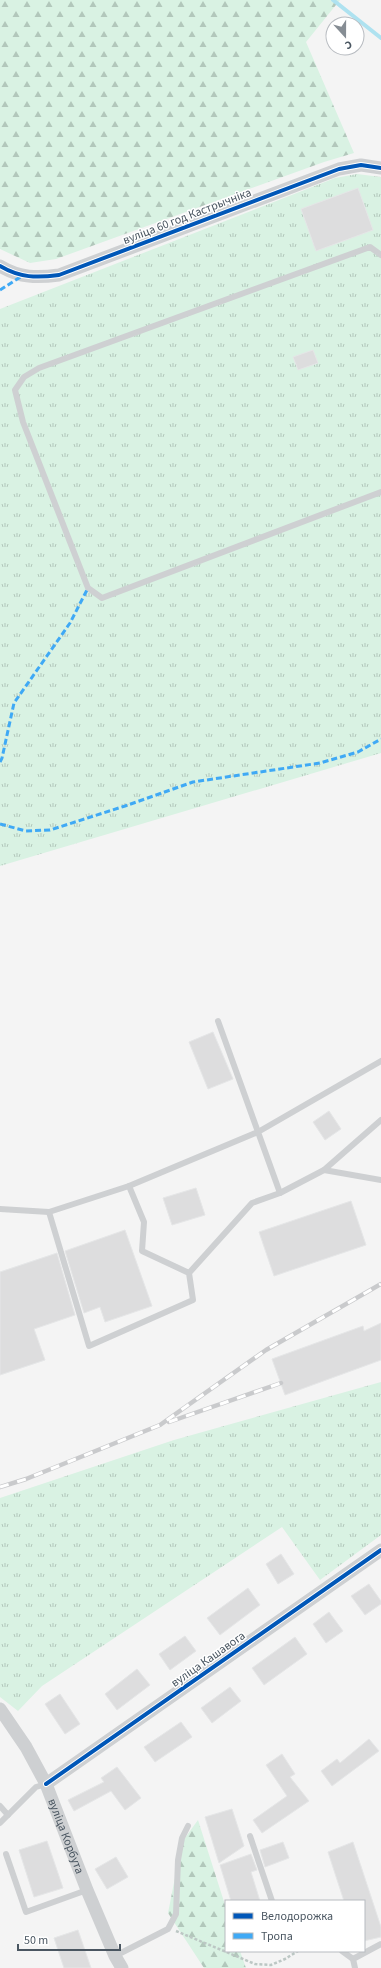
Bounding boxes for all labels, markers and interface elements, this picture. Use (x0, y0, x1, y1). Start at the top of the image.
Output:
north arrow (325, 16, 365, 56)
text: С (342, 37, 354, 53)
street label: вуліца 60 год Кастрычніка (120, 184, 254, 249)
street label: вуліца Кашавога (168, 1627, 249, 1691)
street label: вуліца Корбута (43, 1796, 88, 1876)
legend (225, 1900, 365, 1952)
text: Велодорожка (261, 1908, 333, 1925)
scale bar (18, 1926, 120, 1952)
text: Тропа (261, 1928, 293, 1945)
text: 50 m (24, 1932, 48, 1949)

